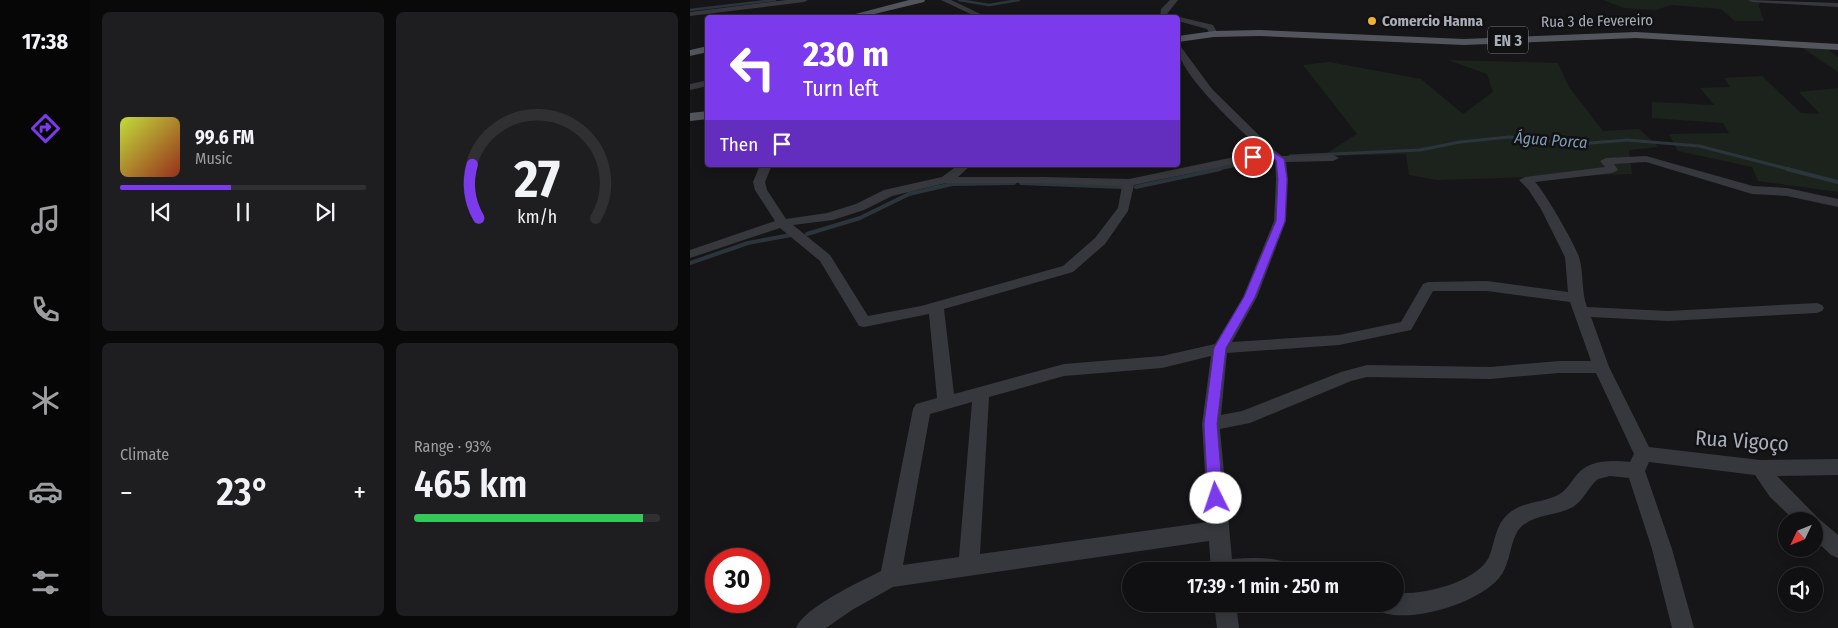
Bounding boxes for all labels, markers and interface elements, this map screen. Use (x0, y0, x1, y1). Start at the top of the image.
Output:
street label: Rua 3 de Fevereiro (1541, 11, 1653, 31)
place label: Comercio Hanna (1382, 12, 1483, 30)
marker: Comercio Hanna (1366, 15, 1378, 27)
road number: EN 3 (1488, 26, 1528, 54)
text: 17:38 (22, 28, 68, 55)
text: 230 m (803, 33, 889, 75)
icon: left (720, 35, 785, 100)
text: Turn left (803, 75, 879, 102)
icon: directions (28, 111, 63, 146)
text: 99.6 FM (195, 126, 254, 149)
water label: Água Porca (1513, 127, 1588, 152)
icon: arrive (768, 130, 796, 158)
text: Then (720, 133, 758, 156)
pin (1232, 136, 1274, 178)
icon: arrive (1239, 143, 1267, 171)
text: 27 (513, 148, 560, 211)
text: Music (195, 149, 232, 168)
icon: previous (147, 198, 175, 226)
icon: pause (229, 198, 257, 226)
icon: next (311, 198, 339, 226)
icon: music (28, 202, 63, 237)
text: km/h (517, 206, 557, 228)
icon: phone (28, 292, 63, 327)
icon: climate (28, 383, 63, 418)
street label: Rua Vigoço (1694, 425, 1790, 457)
text: Range · 93% (414, 437, 492, 456)
text: Climate (120, 445, 169, 464)
text: 465 km (414, 461, 527, 507)
text: 23° (216, 469, 269, 515)
position arrow (1189, 471, 1241, 523)
icon: car (28, 474, 63, 509)
text: − (120, 476, 133, 509)
text: + (353, 476, 366, 509)
north arrow (1778, 512, 1822, 558)
map controls (1778, 512, 1823, 612)
speed limit sign: 30 (705, 548, 770, 613)
icon: filters (28, 565, 63, 600)
button: sound (1778, 567, 1823, 612)
text: 17:39 · 1 min · 250 m (1187, 575, 1339, 598)

